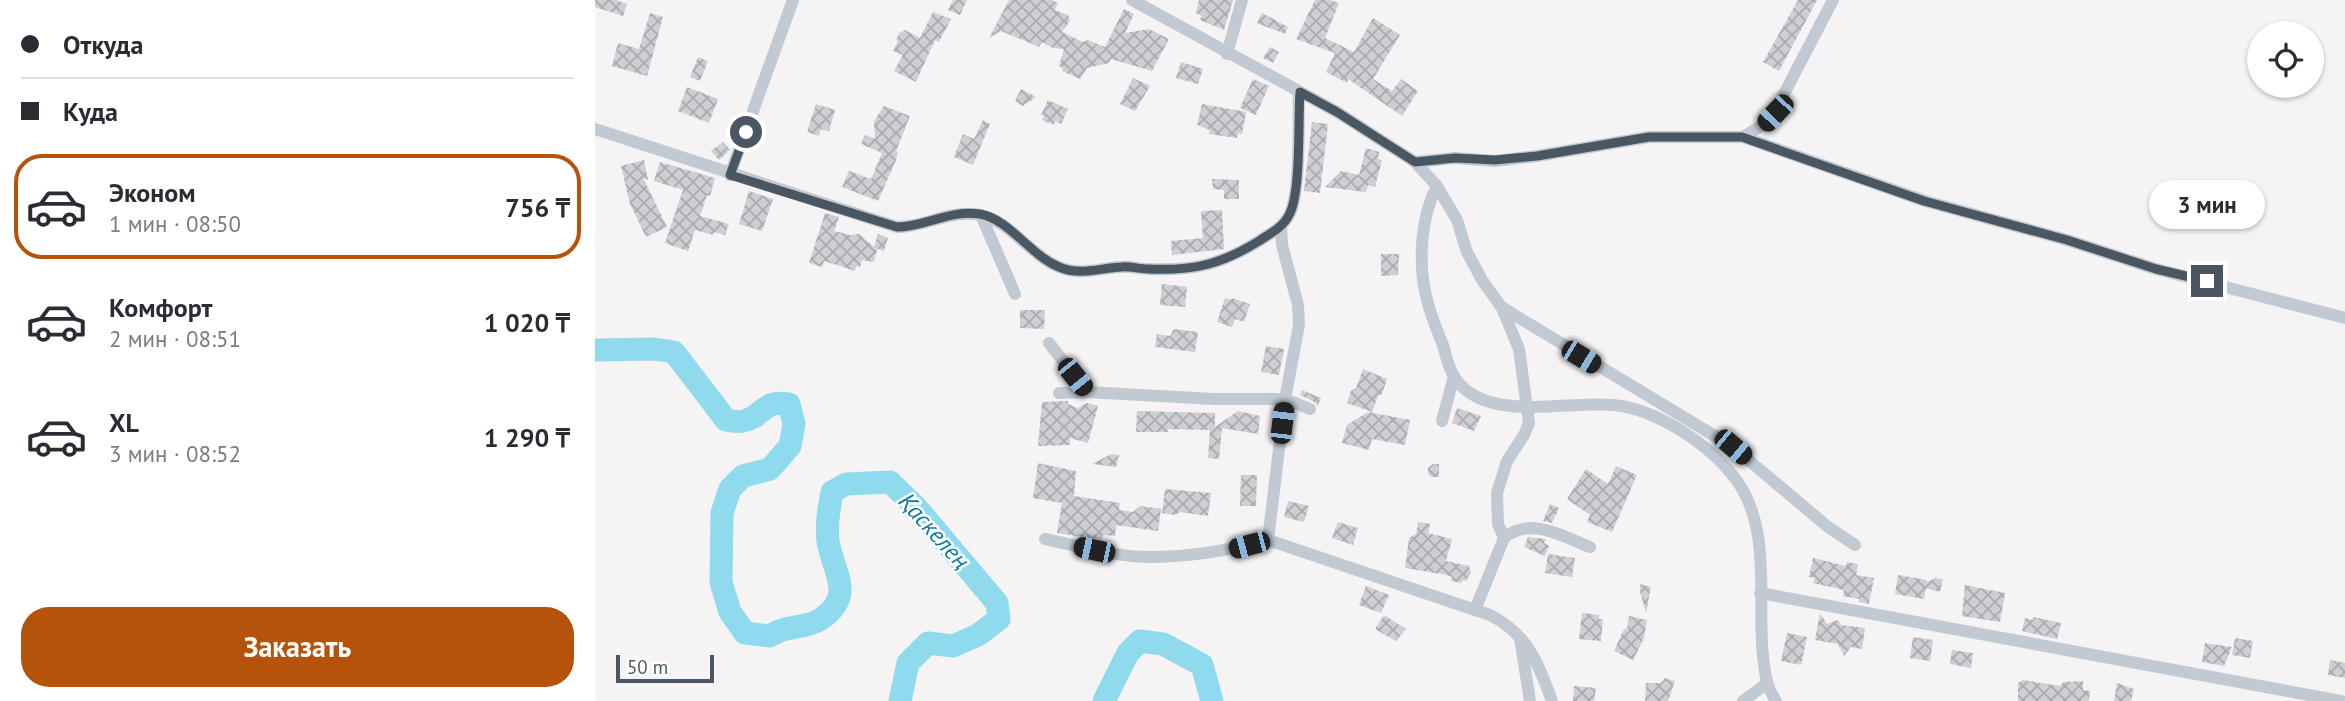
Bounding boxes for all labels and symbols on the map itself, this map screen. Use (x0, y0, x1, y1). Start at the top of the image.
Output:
car (1753, 90, 1798, 136)
route start (730, 116, 762, 148)
callout: 3 мин (2149, 180, 2265, 229)
route end (2191, 265, 2223, 297)
car (1558, 337, 1605, 377)
car (1054, 354, 1097, 400)
car (1270, 401, 1295, 445)
car (1711, 425, 1756, 469)
water label: Қаскелең (892, 486, 977, 575)
car (1226, 529, 1273, 561)
car (1072, 535, 1117, 565)
scale bar (616, 652, 714, 684)

